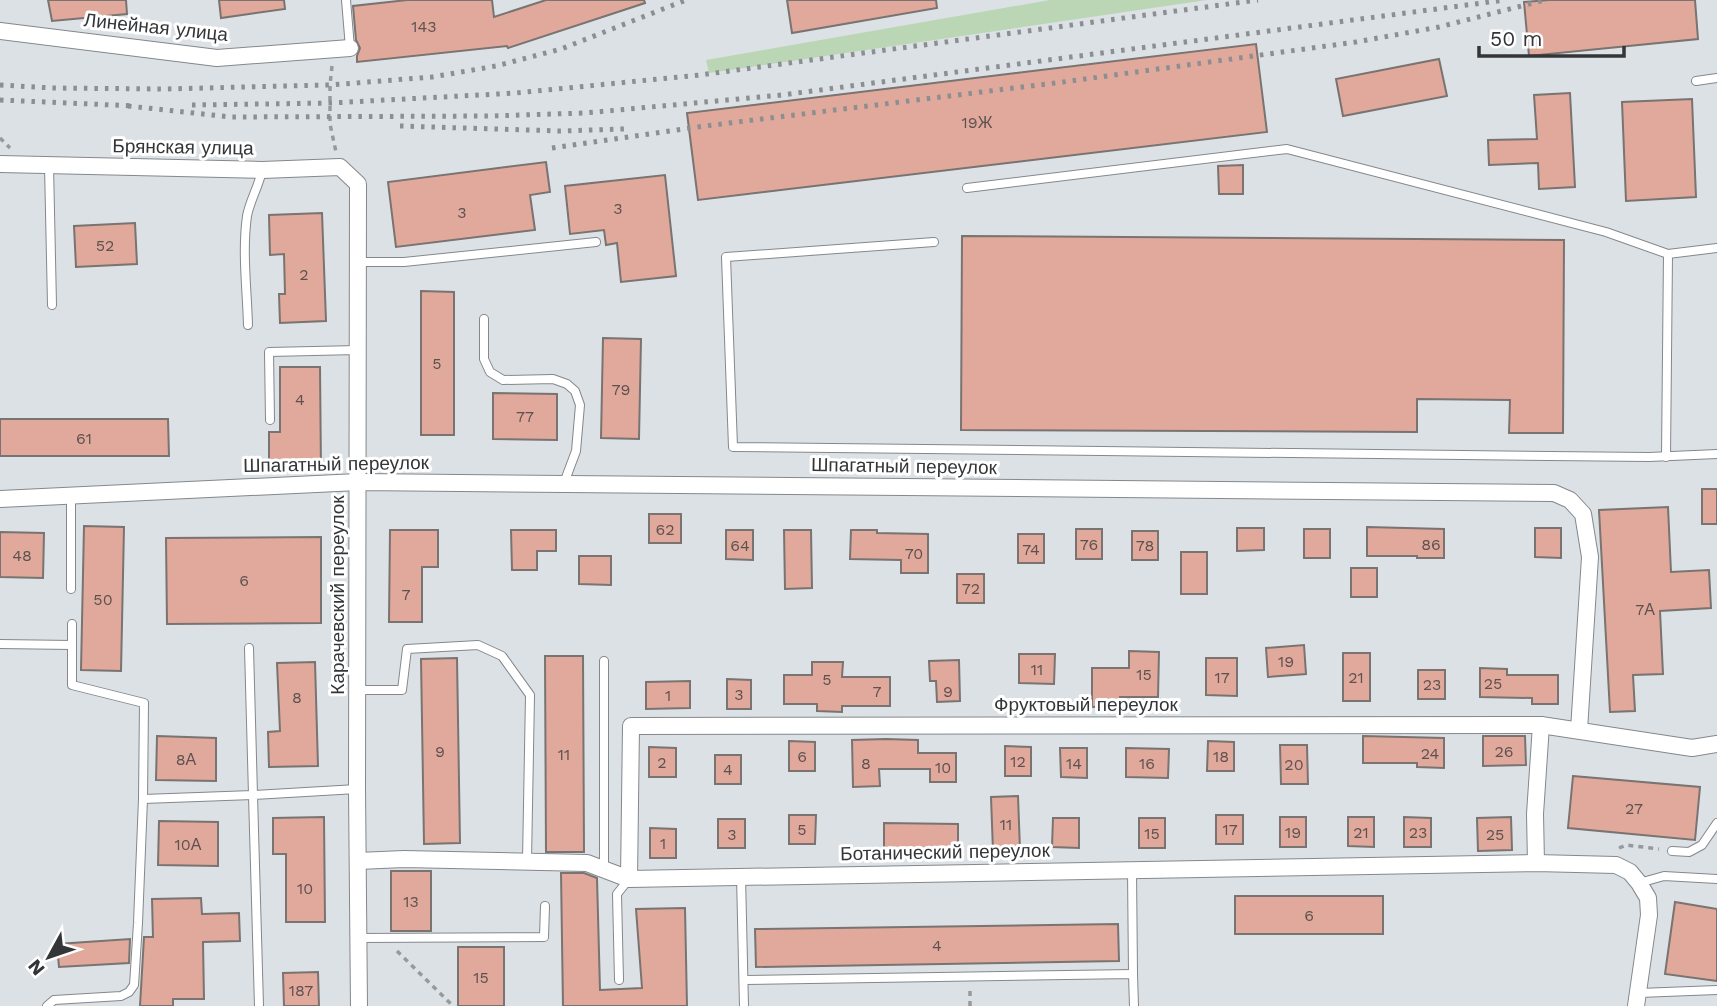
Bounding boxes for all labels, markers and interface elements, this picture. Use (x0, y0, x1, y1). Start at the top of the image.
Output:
street label: Линейная улица (83, 8, 230, 46)
scale bar (1479, 14, 1624, 58)
house number: 143 (411, 17, 437, 36)
text: 50 m (1490, 26, 1542, 51)
house number: 19Ж (962, 113, 993, 132)
street label: Брянская улица (112, 134, 254, 160)
house number: 3 (613, 199, 623, 218)
house number: 3 (457, 203, 467, 222)
house number: 52 (96, 236, 114, 255)
house number: 2 (299, 265, 309, 284)
house number: 5 (432, 354, 442, 373)
house number: 79 (612, 380, 630, 399)
house number: 4 (295, 390, 305, 409)
house number: 77 (516, 407, 534, 426)
house number: 61 (76, 429, 92, 448)
street label: Шпагатный переулок (243, 451, 430, 477)
street label: Шпагатный переулок (811, 453, 998, 479)
street label: Карачевский переулок (326, 495, 349, 695)
house number: 62 (655, 520, 675, 539)
house number: 76 (1080, 535, 1098, 554)
house number: 86 (1421, 535, 1441, 554)
house number: 64 (730, 536, 750, 555)
house number: 78 (1136, 536, 1154, 555)
house number: 74 (1022, 540, 1040, 559)
house number: 70 (905, 544, 923, 563)
house number: 48 (12, 546, 32, 565)
house number: 6 (239, 571, 249, 590)
house number: 72 (962, 579, 980, 598)
house number: 7 (402, 585, 411, 604)
house number: 50 (93, 590, 113, 609)
house number: 7А (1635, 600, 1655, 619)
house number: 19 (1278, 652, 1294, 671)
house number: 11 (1031, 660, 1043, 679)
house number: 15 (1136, 665, 1152, 684)
house number: 17 (1214, 668, 1230, 687)
house number: 21 (1348, 668, 1364, 687)
house number: 5 (822, 670, 832, 689)
house number: 25 (1484, 674, 1502, 693)
house number: 23 (1423, 675, 1441, 694)
house number: 7 (873, 682, 882, 701)
house number: 9 (943, 682, 953, 701)
house number: 3 (734, 685, 744, 704)
house number: 1 (665, 686, 671, 705)
house number: 8 (292, 688, 302, 707)
street label: Фруктовый переулок (994, 693, 1179, 716)
house number: 9 (435, 742, 445, 761)
house number: 26 (1494, 742, 1514, 761)
house number: 24 (1421, 744, 1440, 763)
house number: 11 (558, 745, 570, 764)
house number: 6 (797, 747, 807, 766)
house number: 18 (1213, 747, 1229, 766)
house number: 8А (176, 750, 197, 769)
house number: 12 (1010, 752, 1026, 771)
house number: 2 (657, 753, 667, 772)
house number: 8 (861, 754, 871, 773)
house number: 14 (1066, 754, 1082, 773)
house number: 16 (1139, 754, 1155, 773)
house number: 20 (1284, 755, 1304, 774)
house number: 10 (935, 758, 951, 777)
house number: 4 (723, 760, 733, 779)
house number: 27 (1625, 799, 1643, 818)
house number: 11 (1000, 815, 1012, 834)
house number: 5 (797, 820, 807, 839)
house number: 17 (1222, 820, 1238, 839)
house number: 19 (1285, 823, 1301, 842)
house number: 21 (1353, 823, 1369, 842)
house number: 23 (1409, 823, 1427, 842)
house number: 15 (1144, 824, 1160, 843)
house number: 3 (727, 825, 737, 844)
house number: 25 (1486, 825, 1504, 844)
house number: 1 (660, 834, 666, 853)
house number: 10А (175, 835, 202, 854)
street label: Ботанический переулок (840, 839, 1051, 865)
house number: 10 (297, 879, 313, 898)
house number: 13 (403, 892, 419, 911)
house number: 6 (1304, 906, 1314, 925)
north arrow (14, 922, 84, 992)
house number: 4 (932, 936, 942, 955)
text: N (23, 955, 50, 980)
house number: 15 (473, 968, 489, 987)
house number: 187 (289, 981, 313, 1000)

